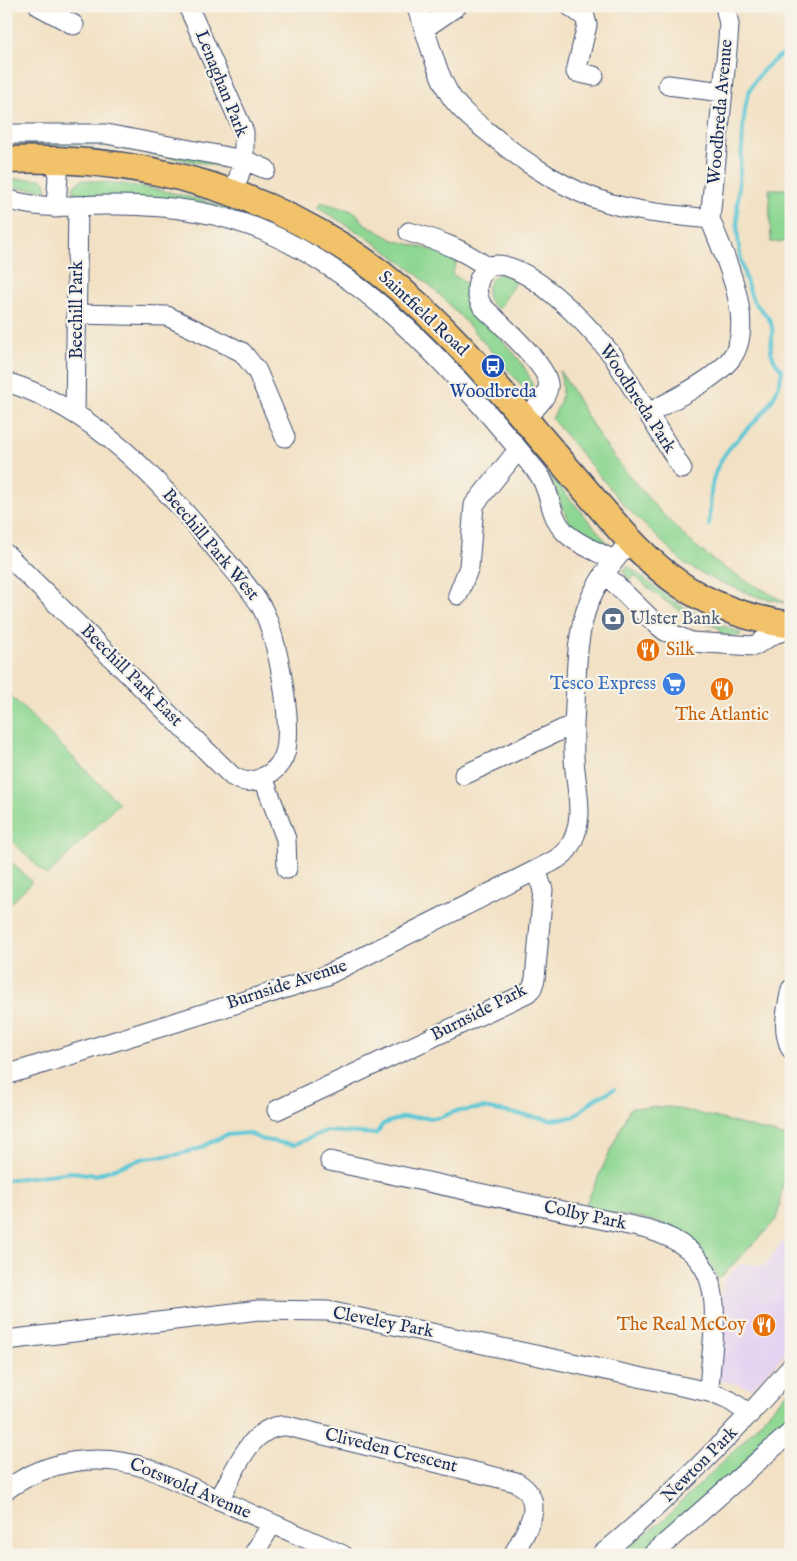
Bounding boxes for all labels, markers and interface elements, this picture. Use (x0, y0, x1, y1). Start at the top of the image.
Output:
street label: Lenaghan Park (189, 27, 253, 141)
street label: Woodbreda Avenue (703, 38, 739, 186)
street label: Beechill Park (66, 260, 89, 359)
street label: Saintfield Road (373, 266, 473, 362)
street label: Woodbreda Park (593, 340, 681, 458)
bus stop icon: Woodbreda (480, 353, 506, 379)
place label: Woodbreda (449, 381, 537, 404)
street label: Beechill Park West (156, 484, 264, 606)
bank icon: Ulster Bank (600, 606, 626, 632)
place label: Ulster Bank (630, 608, 721, 631)
street label: Beechill Park East (75, 620, 187, 732)
restaurant icon: Silk (635, 637, 661, 663)
place label: Silk (666, 639, 695, 662)
supermarket icon: Tesco Express (661, 671, 687, 697)
place label: Tesco Express (550, 673, 656, 696)
restaurant icon: The Atlantic (709, 676, 735, 702)
place label: The Atlantic (675, 704, 769, 727)
street label: Burnside Avenue (224, 955, 350, 1015)
street label: Burnside Park (427, 979, 531, 1047)
street label: Colby Park (542, 1196, 629, 1236)
street label: Cleveley Park (331, 1302, 436, 1344)
restaurant icon: The Real McCoy (751, 1312, 777, 1338)
place label: The Real McCoy (617, 1314, 746, 1337)
street label: Newton Park (657, 1422, 743, 1508)
street label: Cliveden Crescent (322, 1423, 460, 1479)
street label: Cotswold Avenue (126, 1453, 254, 1525)

